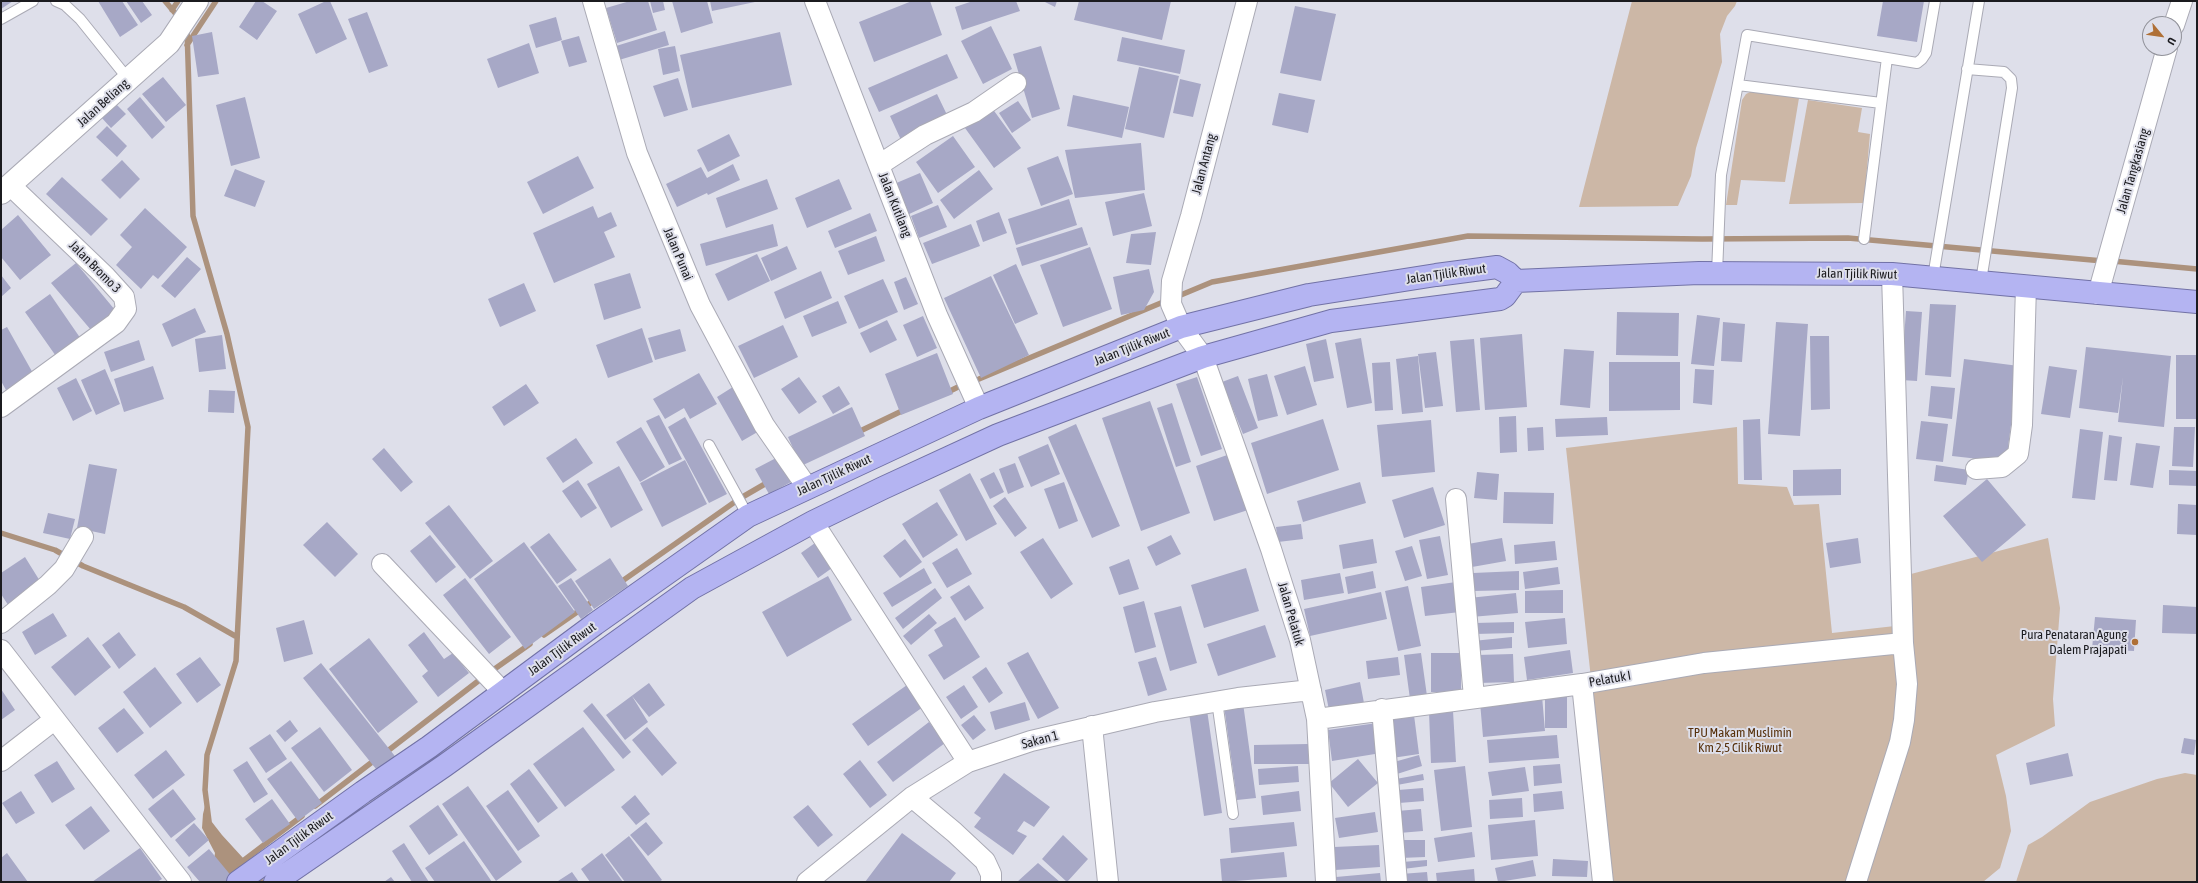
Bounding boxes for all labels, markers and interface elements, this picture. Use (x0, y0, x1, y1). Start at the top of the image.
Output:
north arrow (2142, 16, 2182, 56)
text: U (2165, 36, 2178, 47)
street label: Jalan Beliang (74, 76, 132, 130)
street label: Jalan Tangkasiang (2113, 127, 2153, 215)
street label: Jalan Antang (1188, 132, 1220, 196)
street label: Jalan Kutilang (875, 170, 915, 240)
street label: Jalan Punai (660, 225, 696, 283)
street label: Jalan Bromo 3 (66, 238, 124, 296)
street label: Jalan Tjilik Riwut (1405, 261, 1487, 287)
street label: Jalan Tjilik Riwut (1817, 265, 1897, 283)
street label: Jalan Tjilik Riwut (1092, 325, 1172, 369)
street label: Jalan Tjilik Riwut (794, 451, 874, 499)
street label: Jalan Pelatuk (1275, 581, 1307, 647)
street label: Jalan Tjilik Riwut (525, 619, 599, 679)
place label: Pura Penataran Agung Dalem Prajapati (2021, 627, 2127, 658)
marker: Pura Penataran Agung Dalem Prajapati (2130, 637, 2140, 647)
street label: Pelatuk I (1588, 668, 1632, 690)
park label: TPU Makam Muslimin Km 2,5 Cilik Riwut (1688, 725, 1792, 756)
street label: Sakan 1 (1020, 728, 1060, 752)
street label: Jalan Tjilik Riwut (262, 808, 336, 868)

